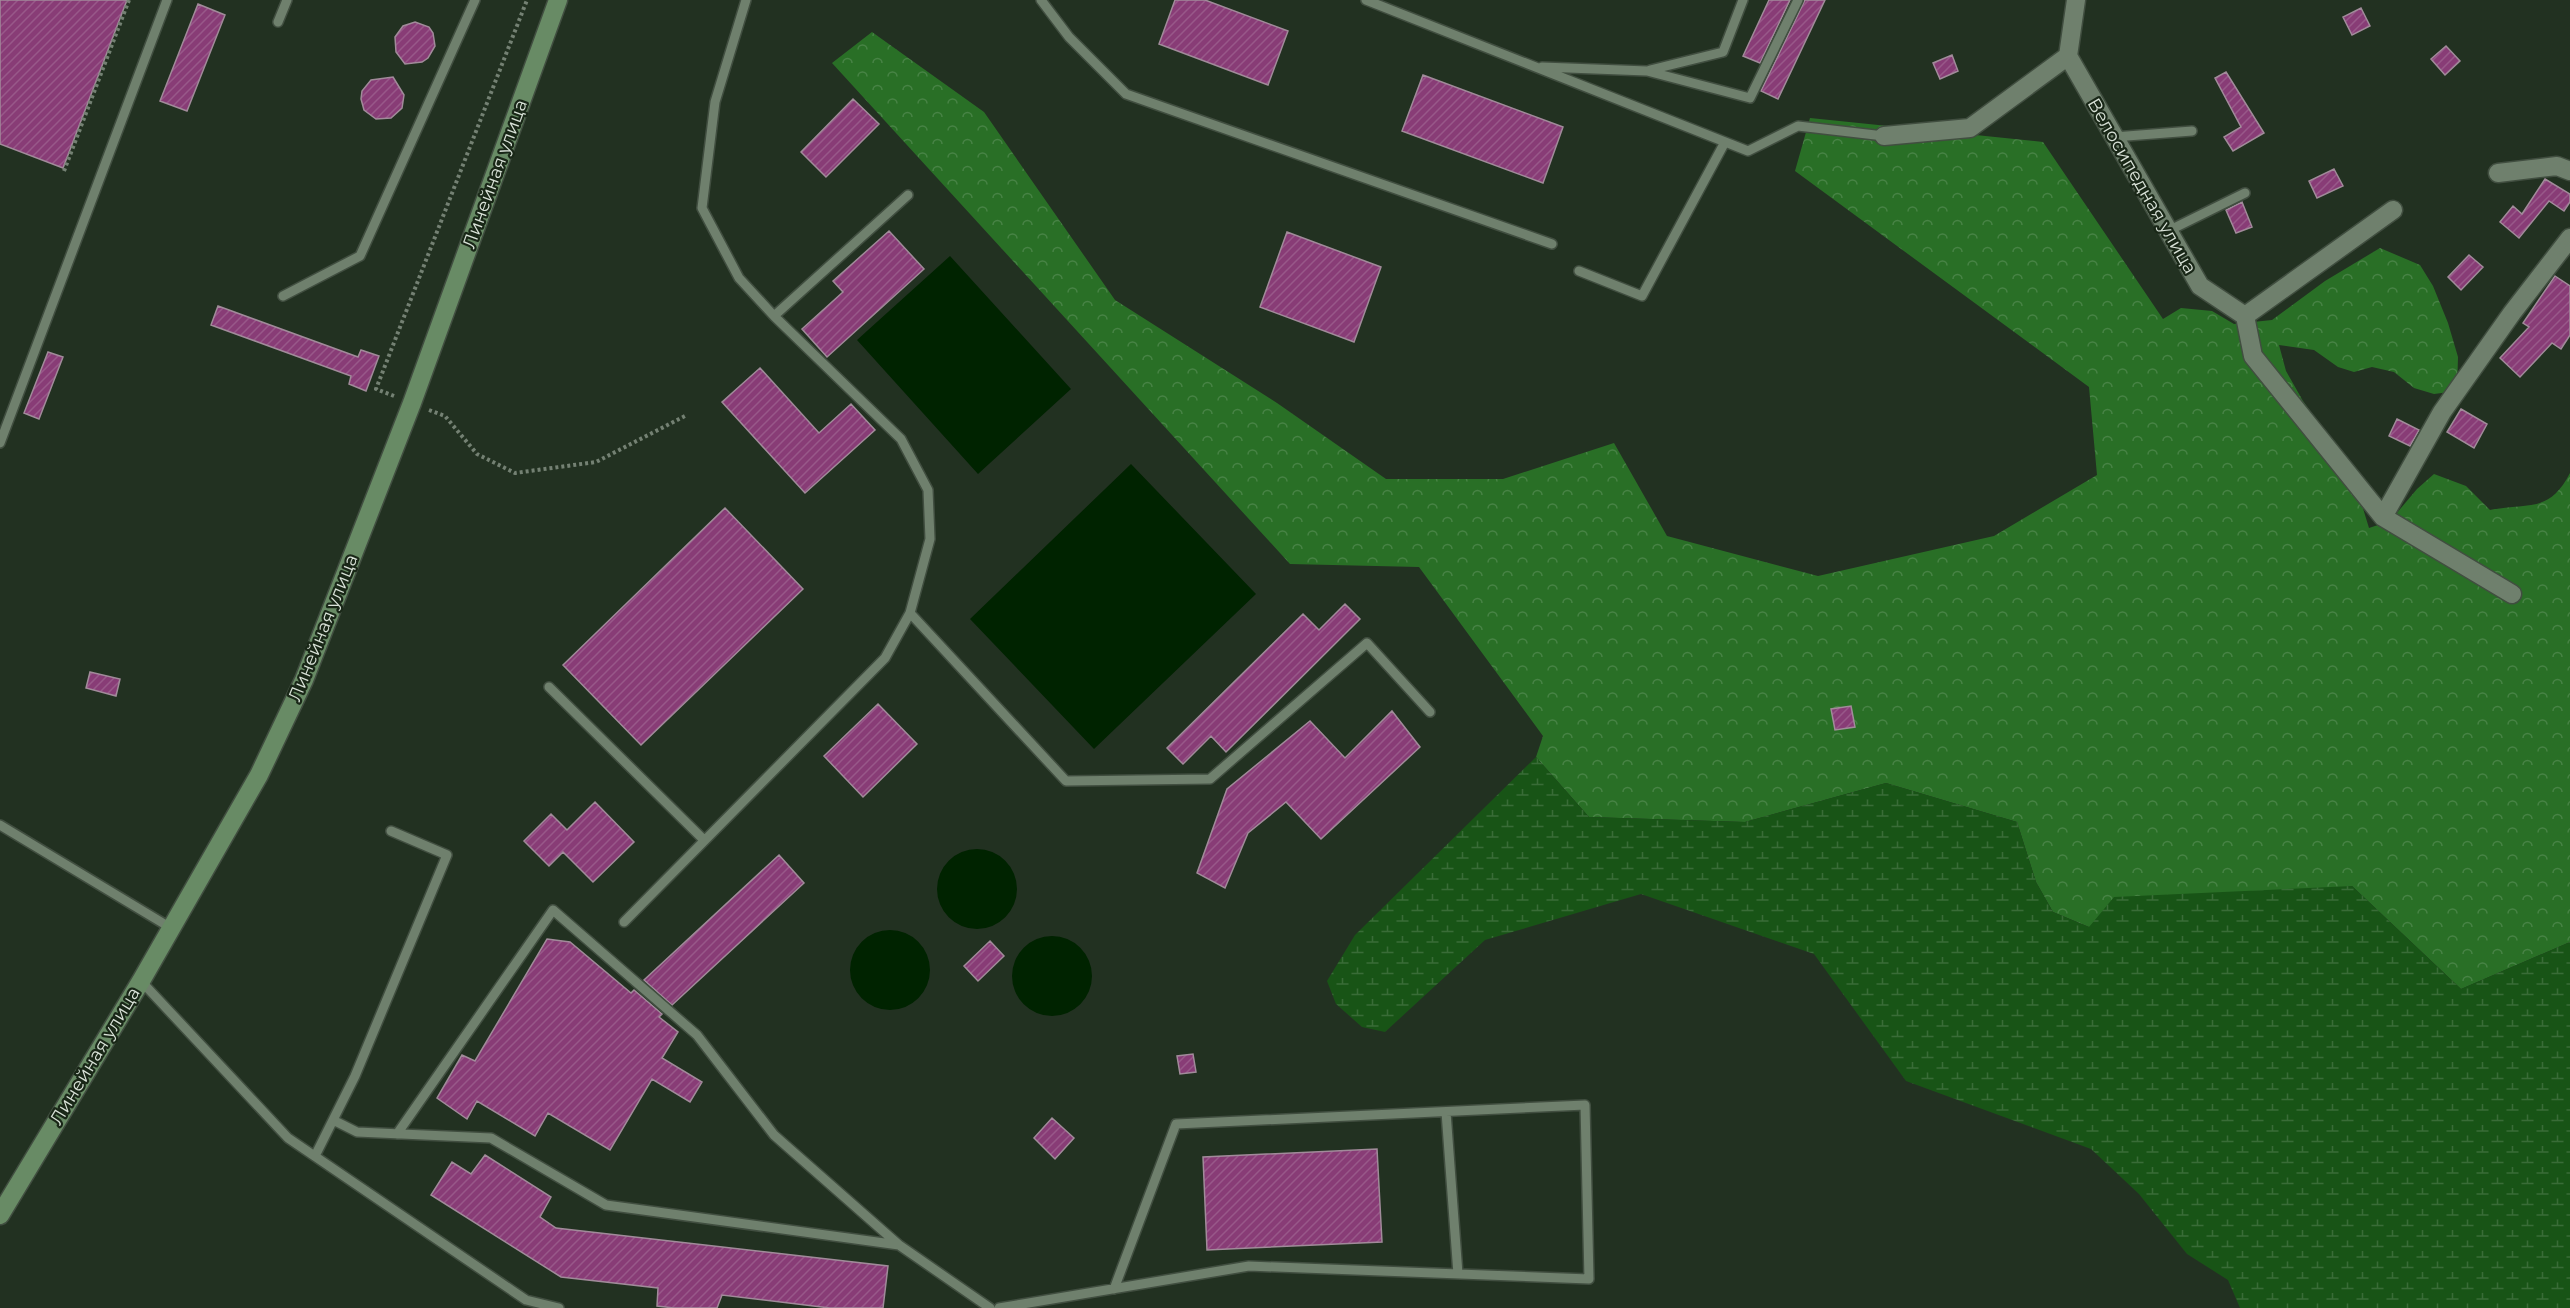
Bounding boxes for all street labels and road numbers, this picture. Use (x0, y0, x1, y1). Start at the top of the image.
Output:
street label: Велосипедная улица (2083, 94, 2201, 278)
street label: Линейная улица (458, 97, 532, 251)
street label: Линейная улица (283, 551, 363, 705)
street label: Линейная улица (45, 983, 145, 1129)

